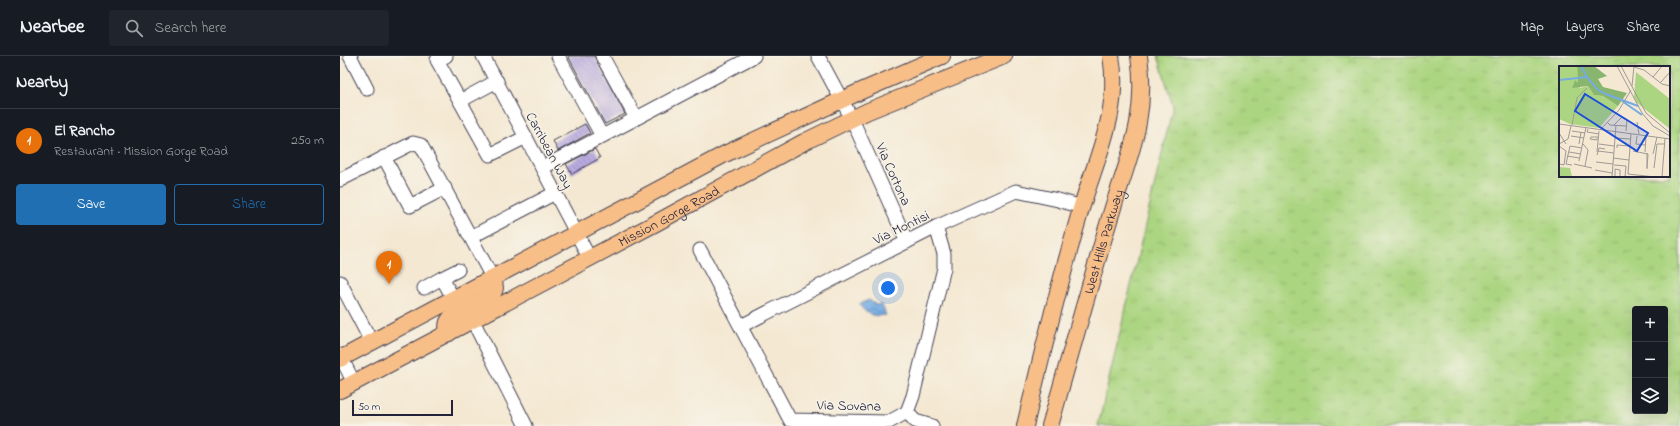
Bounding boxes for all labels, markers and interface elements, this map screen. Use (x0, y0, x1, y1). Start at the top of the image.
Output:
search box (109, 10, 389, 46)
text: Nearbee (20, 14, 85, 41)
icon: search (123, 17, 145, 39)
text: Search here (155, 17, 226, 39)
text: Map (1520, 17, 1544, 38)
text: Layers (1566, 17, 1604, 38)
text: Share (1626, 17, 1660, 38)
inset map (1559, 66, 1670, 177)
text: Nearby (16, 70, 68, 95)
street label: Carribean Way (519, 109, 578, 193)
text: El Rancho (54, 120, 115, 142)
text: 1 (27, 131, 31, 150)
text: 250 m (291, 131, 324, 150)
street label: Via Cortona (869, 139, 916, 209)
text: Restaurant · Mission Gorge Road (54, 142, 228, 161)
street label: Mission Gorge Road (615, 181, 724, 253)
button: Save (16, 184, 166, 225)
button: Share (174, 184, 324, 225)
street label: West Hills Parkway (1079, 186, 1131, 297)
street label: Via Montisi (869, 206, 933, 251)
pin: 1 (376, 251, 402, 284)
your location (878, 278, 898, 298)
map controls (1632, 306, 1668, 414)
button: + (1632, 306, 1668, 342)
button: − (1632, 342, 1668, 378)
button: layers (1632, 378, 1668, 414)
street label: Via Sovana (816, 395, 881, 418)
scale bar (352, 398, 453, 417)
text: 50 m (358, 399, 380, 415)

